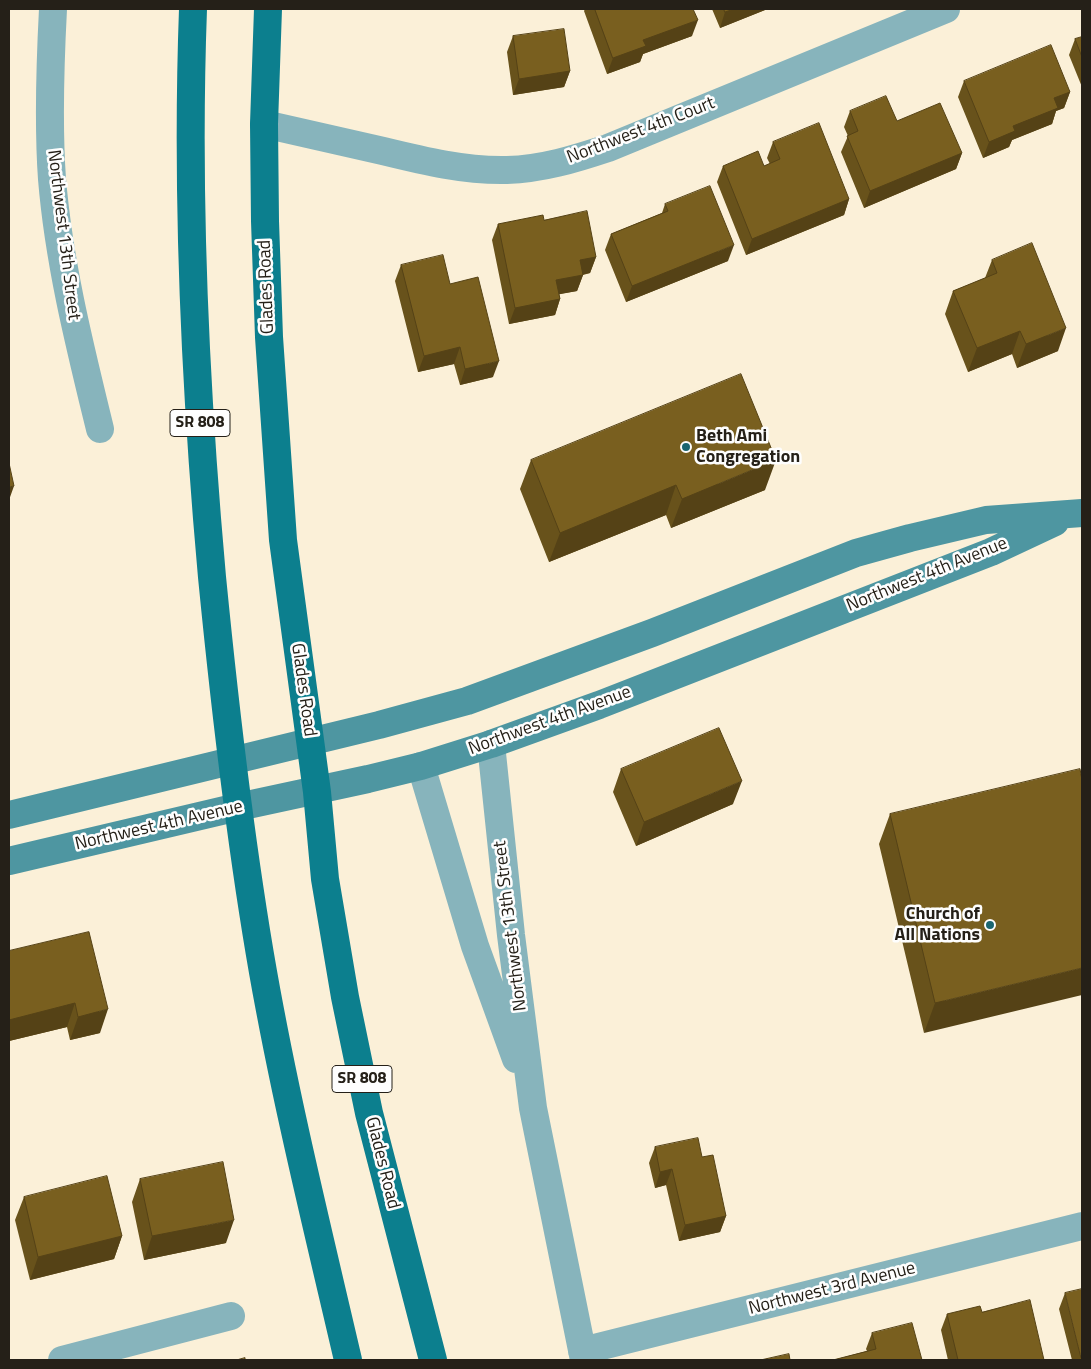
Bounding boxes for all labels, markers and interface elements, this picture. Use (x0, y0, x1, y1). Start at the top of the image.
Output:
street label: Northwest 4th Court (564, 93, 718, 169)
street label: Northwest 13th Street (42, 149, 84, 321)
street label: Glades Road (255, 240, 279, 334)
road number: SR 808 (170, 409, 230, 436)
place label: Beth Ami Congregation (696, 426, 800, 468)
marker: Beth Ami Congregation (680, 441, 692, 453)
street label: Northwest 4th Avenue (843, 533, 1011, 617)
street label: Glades Road (286, 642, 320, 738)
street label: Northwest 4th Avenue (466, 682, 634, 760)
street label: Northwest 4th Avenue (73, 796, 245, 856)
street label: Northwest 13th Street (490, 840, 532, 1012)
place label: Church of All Nations (895, 904, 980, 946)
marker: Church of All Nations (984, 919, 996, 931)
road number: SR 808 (332, 1066, 392, 1092)
street label: Glades Road (360, 1115, 404, 1211)
street label: Northwest 3rd Avenue (746, 1258, 918, 1320)

